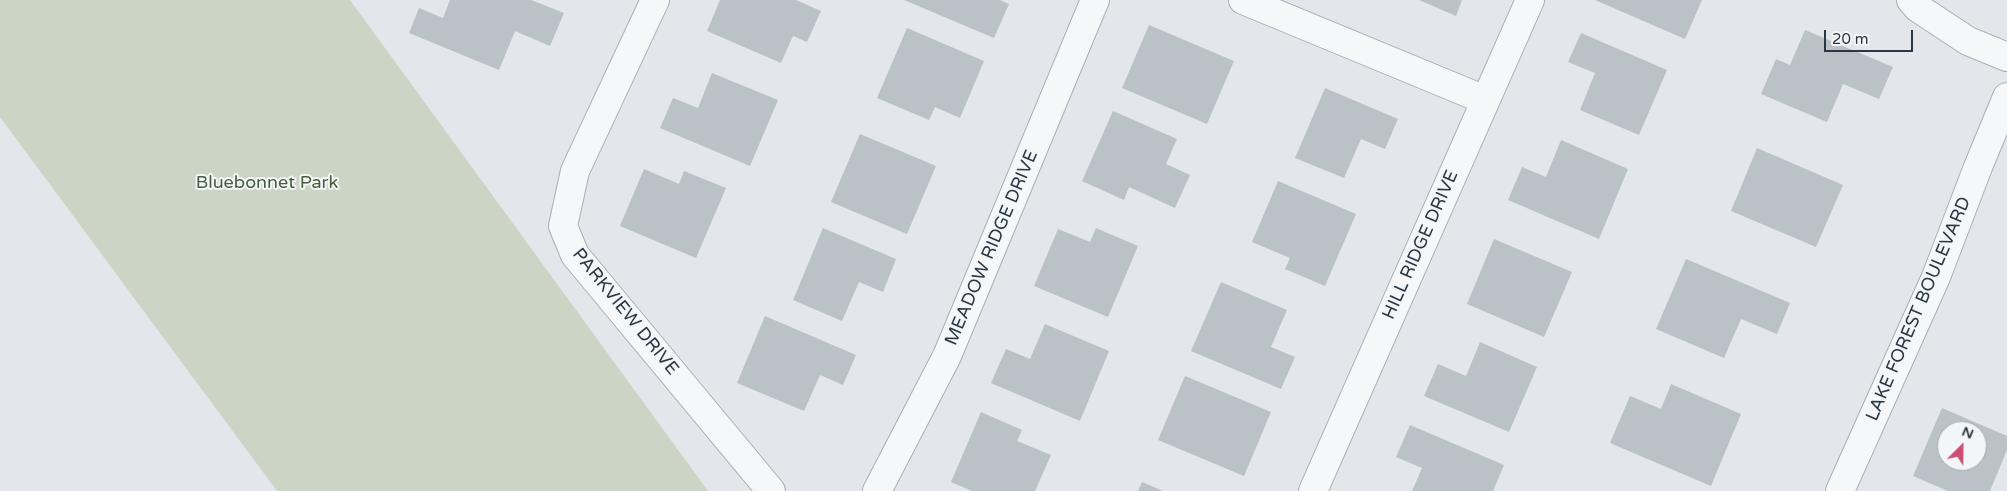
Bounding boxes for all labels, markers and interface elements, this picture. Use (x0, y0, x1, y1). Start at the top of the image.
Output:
scale bar (1827, 20, 1916, 52)
text: 20 m (1832, 30, 1869, 48)
street label: MEADOW RIDGE DRIVE (941, 147, 1043, 349)
street label: HILL RIDGE DRIVE (1378, 167, 1464, 323)
park label: Bluebonnet Park (196, 172, 338, 194)
street label: LAKE FOREST BOULEVARD (1862, 194, 1976, 424)
street label: PARKVIEW DRIVE (567, 244, 683, 380)
north arrow (1937, 421, 1987, 471)
text: N (1959, 423, 1976, 443)

